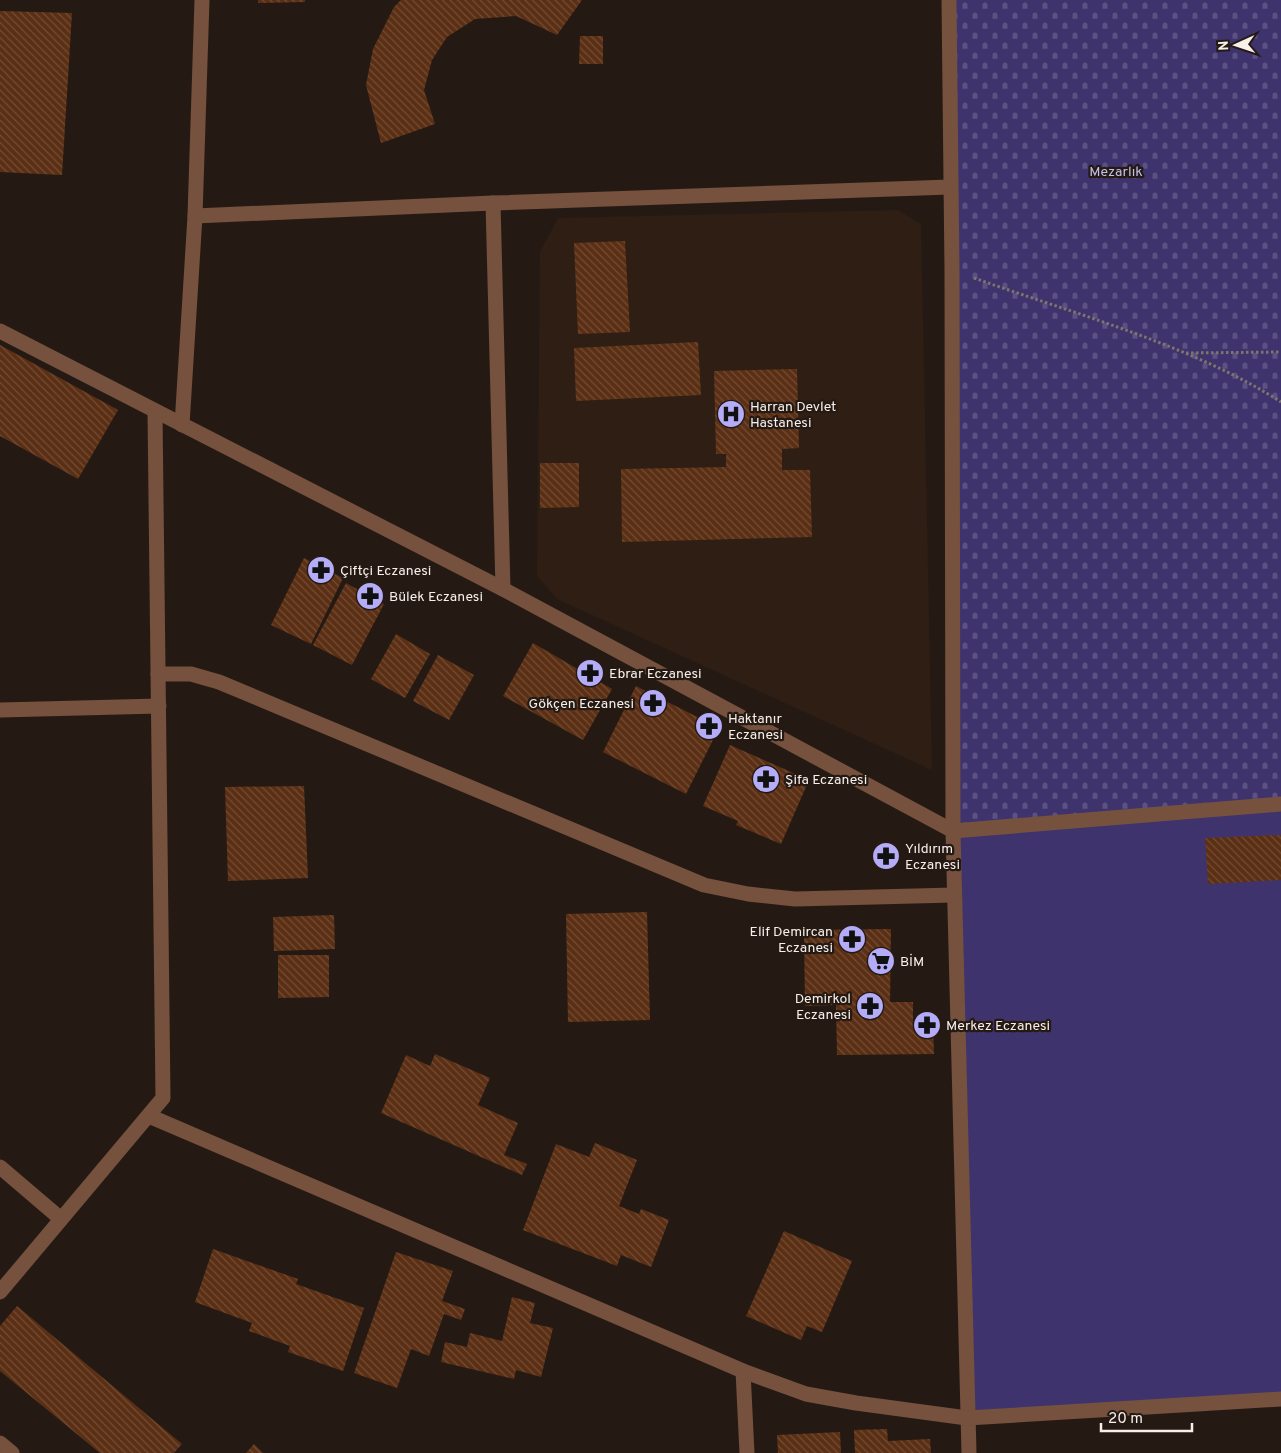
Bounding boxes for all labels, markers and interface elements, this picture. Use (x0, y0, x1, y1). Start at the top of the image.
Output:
north arrow (1211, 20, 1261, 70)
text: N (1216, 40, 1233, 51)
park label: Mezarlık (1089, 164, 1143, 181)
hospital icon: Harran Devlet Hastanesi (716, 399, 746, 429)
place label: Harran Devlet Hastanesi (750, 399, 836, 432)
pharmacy icon: Çiftçi Eczanesi (306, 555, 336, 585)
place label: Çiftçi Eczanesi (340, 563, 431, 580)
pharmacy icon: Bülek Eczanesi (355, 581, 385, 611)
place label: Bülek Eczanesi (389, 589, 483, 606)
pharmacy icon: Ebrar Eczanesi (575, 658, 605, 688)
place label: Ebrar Eczanesi (609, 666, 702, 683)
pharmacy icon: Gökçen Eczanesi (638, 688, 668, 718)
place label: Gökçen Eczanesi (529, 696, 634, 713)
pharmacy icon: Haktanır Eczanesi (694, 711, 724, 741)
place label: Haktanır Eczanesi (728, 711, 783, 744)
pharmacy icon: Şifa Eczanesi (751, 764, 781, 794)
place label: Şifa Eczanesi (785, 772, 867, 789)
pharmacy icon: Yıldırım Eczanesi (871, 841, 901, 871)
place label: Yıldırım Eczanesi (905, 841, 960, 874)
place label: Elif Demircan Eczanesi (750, 924, 833, 957)
pharmacy icon: Elif Demircan Eczanesi (837, 924, 867, 954)
supermarket icon: BİM (866, 946, 896, 976)
place label: BİM (900, 953, 924, 971)
place label: Demirkol Eczanesi (795, 991, 851, 1024)
pharmacy icon: Demirkol Eczanesi (855, 991, 885, 1021)
pharmacy icon: Merkez Eczanesi (912, 1010, 942, 1040)
place label: Merkez Eczanesi (946, 1018, 1050, 1035)
scale bar (1101, 1400, 1192, 1432)
text: 20 m (1108, 1410, 1143, 1429)

